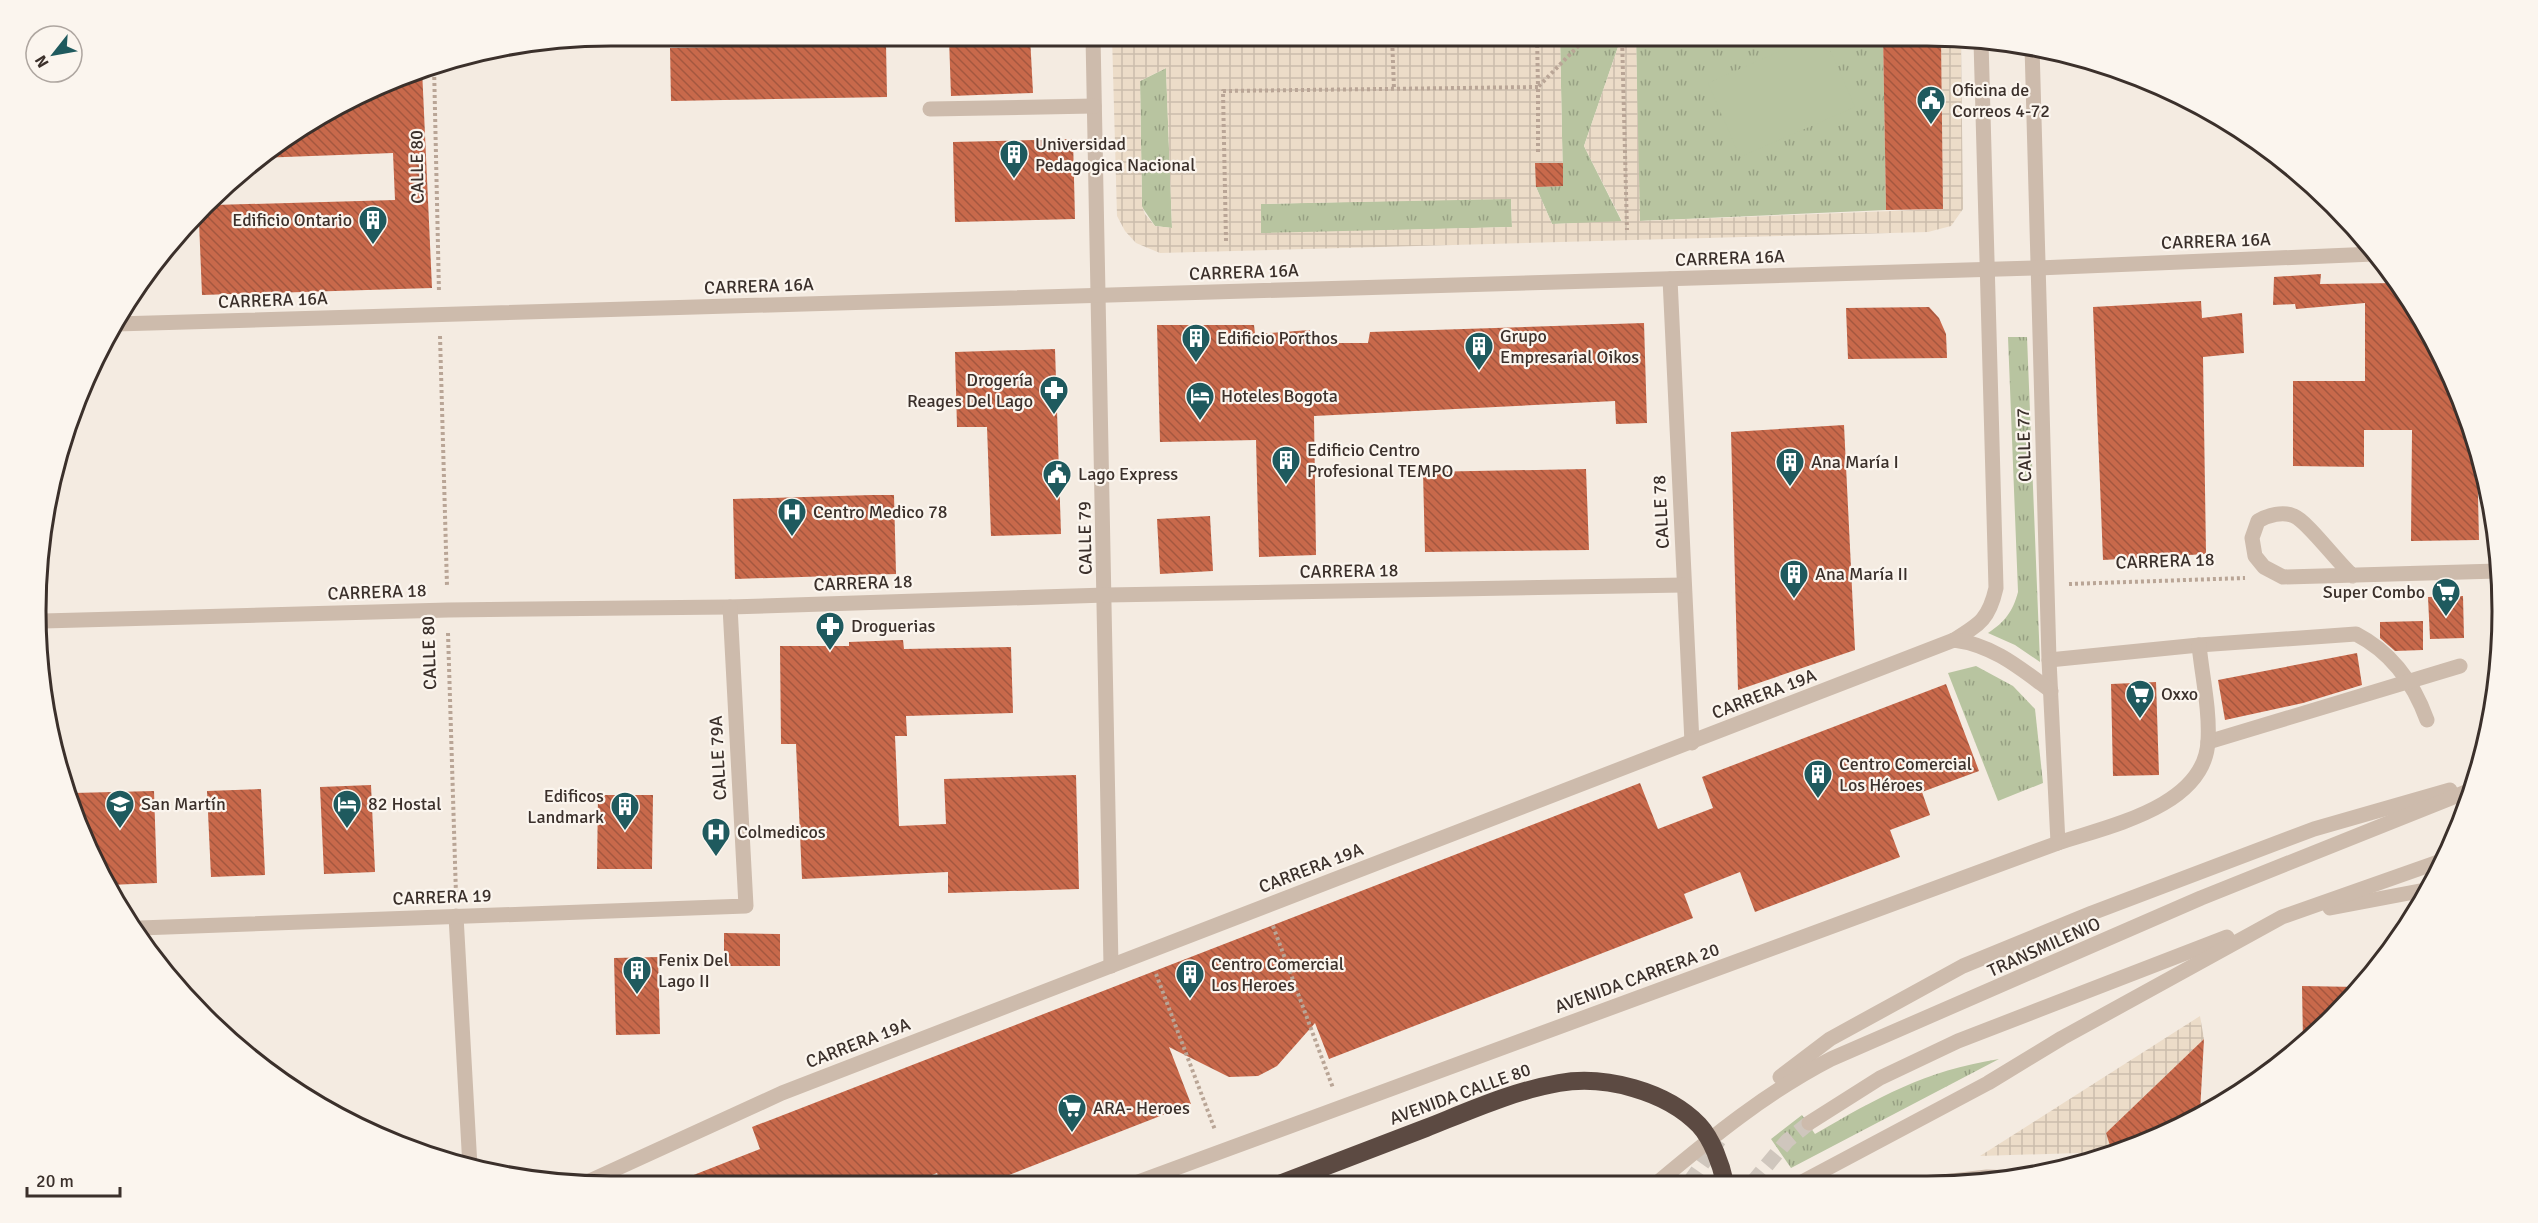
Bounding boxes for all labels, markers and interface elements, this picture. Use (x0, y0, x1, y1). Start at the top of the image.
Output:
north arrow (24, 24, 84, 84)
text: N (31, 51, 53, 71)
place label: Oficina de Correos 4-72 (1952, 79, 2050, 122)
public building icon: Oficina de Correos 4-72 (1915, 84, 1947, 126)
street label: CALLE 80 (405, 130, 429, 204)
place label: Universidad Pedagogica Nacional (1035, 133, 1196, 176)
building icon: Universidad Pedagogica Nacional (998, 138, 1030, 180)
building icon: Edificio Ontario (357, 204, 389, 246)
place label: Edificio Ontario (232, 209, 352, 231)
street label: CARRERA 16A (2161, 228, 2271, 254)
street label: CARRERA 16A (1675, 245, 1785, 271)
street label: CARRERA 16A (1189, 259, 1299, 285)
street label: CARRERA 16A (704, 273, 814, 299)
street label: CARRERA 16A (218, 287, 328, 313)
building icon: Edificio Porthos (1180, 322, 1212, 364)
place label: Grupo Empresarial Oikos (1500, 325, 1639, 368)
place label: Edificio Porthos (1217, 327, 1338, 349)
building icon: Grupo Empresarial Oikos (1463, 330, 1495, 372)
place label: Drogería Reages Del Lago (907, 369, 1033, 412)
pharmacy icon: Drogería Reages Del Lago (1038, 374, 1070, 416)
hotel icon: Hoteles Bogota (1184, 380, 1216, 422)
place label: Hoteles Bogota (1221, 385, 1338, 407)
street label: CALLE 77 (2012, 408, 2036, 482)
place label: Edificio Centro Profesional TEMPO (1307, 439, 1453, 482)
building icon: Edificio Centro Profesional TEMPO (1270, 444, 1302, 486)
building icon: Ana María I (1774, 446, 1806, 488)
place label: Ana María I (1811, 451, 1899, 473)
public building icon: Lago Express (1041, 458, 1073, 500)
place label: Lago Express (1078, 463, 1178, 485)
street label: CALLE 78 (1648, 475, 1674, 549)
hospital icon: Centro Medico 78 (776, 496, 808, 538)
place label: Centro Medico 78 (813, 501, 948, 523)
street label: CALLE 79 (1073, 501, 1097, 575)
street label: CARRERA 18 (2115, 548, 2215, 574)
building icon: Ana María II (1778, 558, 1810, 600)
street label: CARRERA 18 (1299, 559, 1399, 583)
place label: Ana María II (1815, 563, 1908, 585)
street label: CARRERA 18 (813, 570, 913, 596)
supermarket icon: Super Combo (2430, 576, 2462, 618)
street label: CARRERA 18 (327, 579, 427, 605)
place label: Super Combo (2323, 581, 2425, 603)
pharmacy icon: Droguerias (814, 610, 846, 652)
place label: Droguerias (851, 615, 936, 637)
street label: CALLE 80 (417, 616, 441, 690)
street label: CARRERA 19A (1709, 664, 1819, 724)
supermarket icon: Oxxo (2124, 678, 2156, 720)
place label: Oxxo (2161, 683, 2198, 705)
street label: CALLE 79A (705, 715, 731, 801)
place label: Centro Comercial Los Héroes (1839, 753, 1972, 796)
building icon: Centro Comercial Los Héroes (1802, 758, 1834, 800)
place label: Edificos Landmark (527, 785, 604, 828)
school or university icon: San Martín (104, 788, 136, 830)
hotel icon: 82 Hostal (331, 788, 363, 830)
building icon: Edificos Landmark (609, 790, 641, 832)
place label: San Martín (141, 793, 226, 815)
place label: 82 Hostal (368, 793, 442, 815)
hospital icon: Colmedicos (700, 816, 732, 858)
place label: Colmedicos (737, 821, 826, 843)
street label: CARRERA 19A (1256, 838, 1366, 898)
street label: CARRERA 19 (392, 884, 492, 910)
street label: TRANSMILENIO (1984, 912, 2104, 982)
street label: AVENIDA CARRERA 20 (1552, 938, 1722, 1018)
place label: Fenix Del Lago II (658, 949, 729, 992)
place label: Centro Comercial Los Heroes (1211, 953, 1344, 996)
building icon: Fenix Del Lago II (621, 954, 653, 996)
building icon: Centro Comercial Los Heroes (1174, 958, 1206, 1000)
street label: CARRERA 19A (803, 1013, 913, 1073)
street label: AVENIDA CALLE 80 (1387, 1058, 1533, 1130)
supermarket icon: ARA- Heroes (1056, 1092, 1088, 1134)
place label: ARA- Heroes (1093, 1097, 1190, 1119)
scale bar (27, 1160, 120, 1198)
text: 20 m (36, 1170, 74, 1192)

